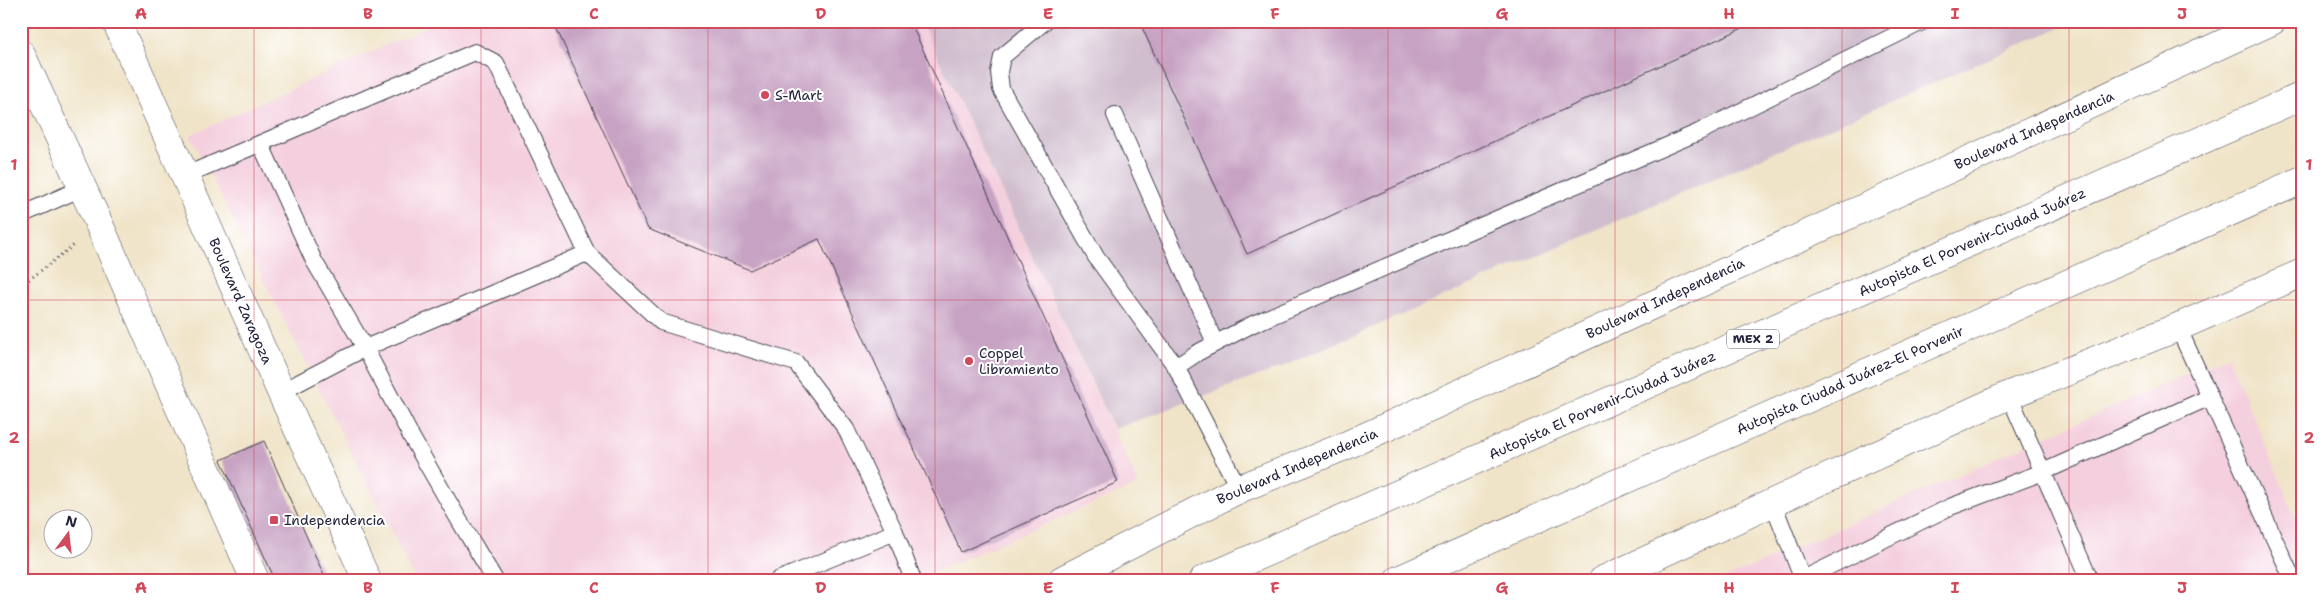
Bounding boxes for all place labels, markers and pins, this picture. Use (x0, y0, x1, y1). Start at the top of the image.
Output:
place label: S-Mart (775, 86, 822, 104)
marker: S-Mart (759, 89, 771, 101)
place label: Coppel Libramiento (979, 344, 1059, 378)
marker: Coppel Libramiento (963, 355, 975, 367)
place label: Independencia (284, 511, 385, 529)
marker: Independencia (268, 514, 280, 526)

